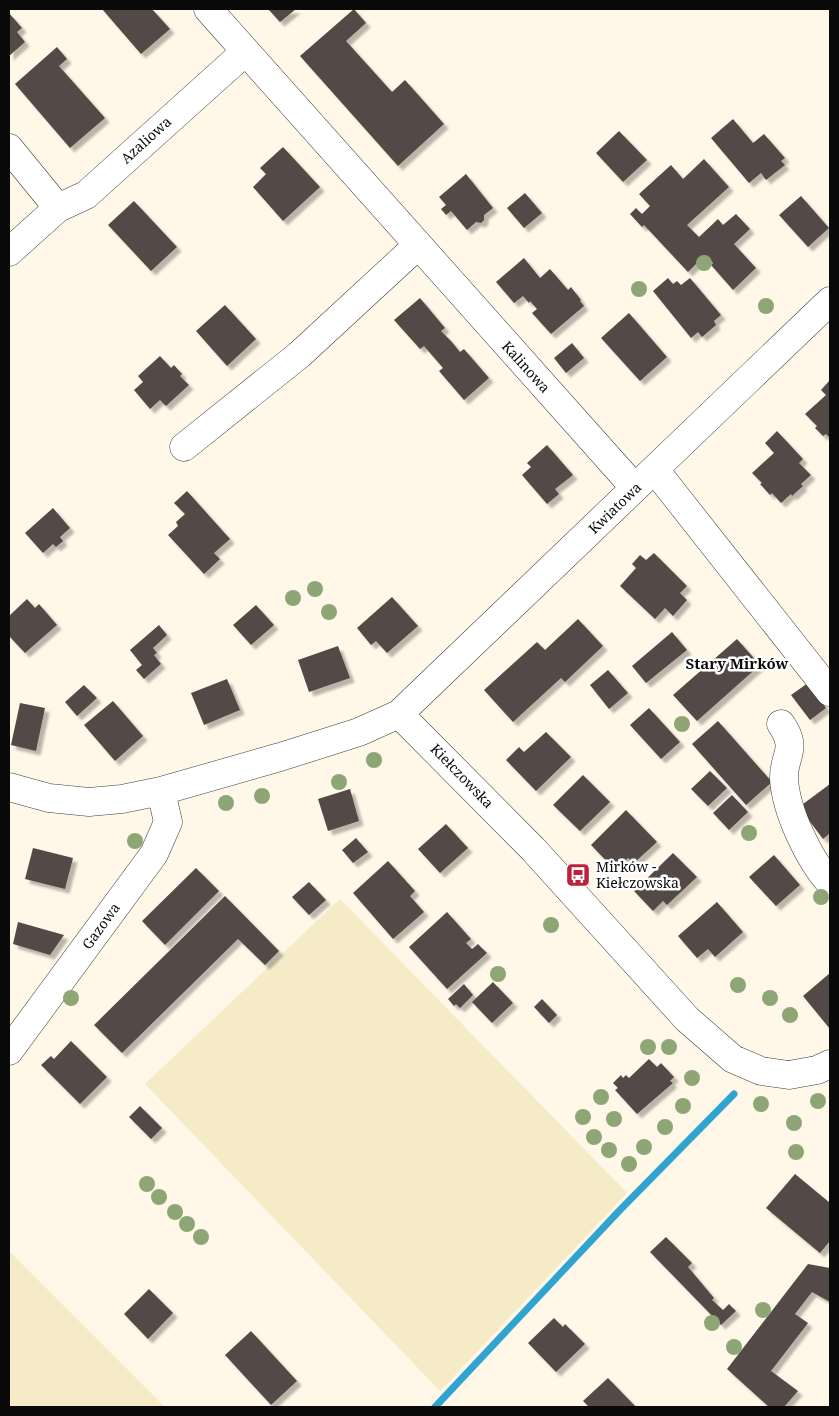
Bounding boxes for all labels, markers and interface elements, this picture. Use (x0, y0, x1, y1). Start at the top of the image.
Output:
street label: Azaliowa (116, 112, 175, 167)
street label: Kalinowa (498, 337, 555, 397)
street label: Kwiatowa (584, 478, 645, 538)
district label: Stary Mirków (686, 653, 789, 673)
street label: Kiełczowska (427, 739, 498, 812)
place label: Mirków - Kiełczowska (596, 857, 679, 892)
bus stop icon: Mirków - Kiełczowska (565, 862, 591, 888)
street label: Gazowa (77, 899, 124, 953)

